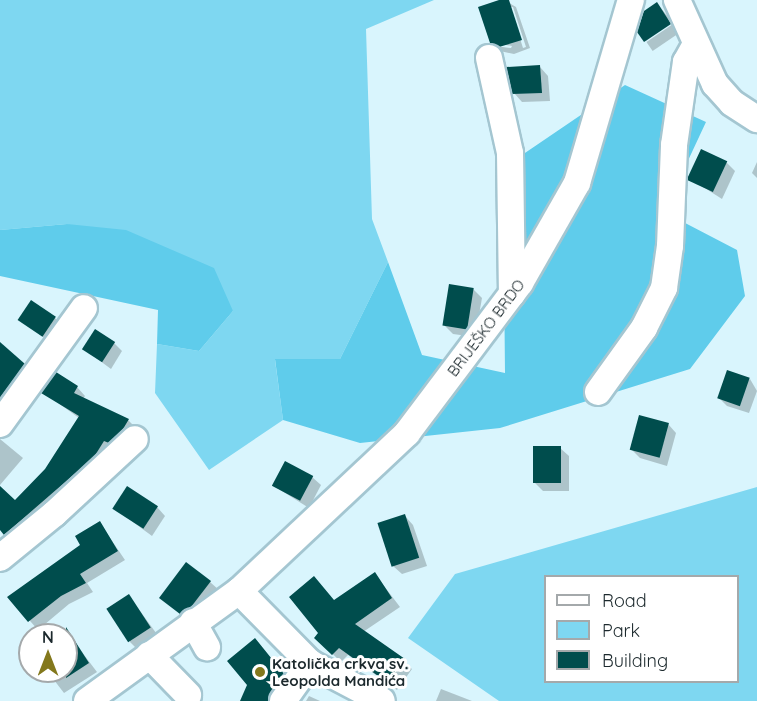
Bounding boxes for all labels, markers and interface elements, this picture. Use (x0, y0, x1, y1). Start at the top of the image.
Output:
street label: BRIJEŠKO BRDO (444, 276, 528, 380)
legend (544, 575, 739, 683)
text: Road (602, 589, 647, 612)
text: Park (602, 619, 640, 642)
north arrow (18, 623, 78, 683)
text: N (42, 627, 54, 647)
text: Building (602, 649, 668, 672)
place label: Katolička crkva sv. Leopolda Mandića (272, 654, 408, 689)
marker: Katolička crkva sv. Leopolda Mandića (253, 665, 267, 679)

